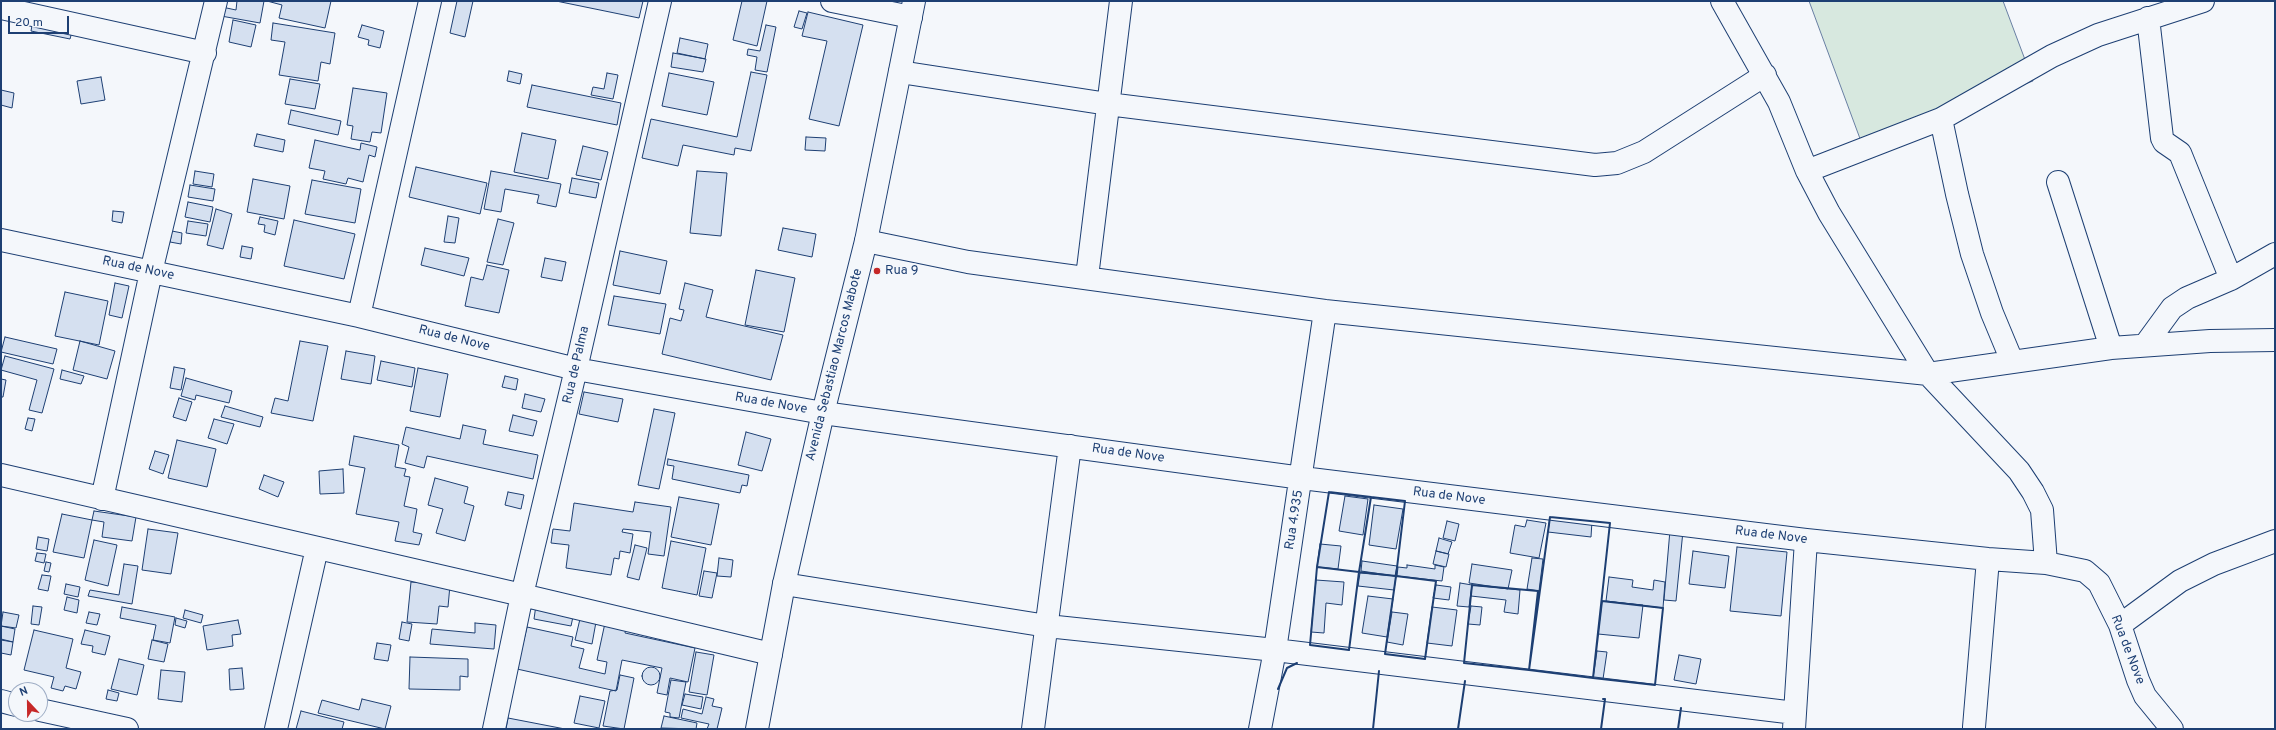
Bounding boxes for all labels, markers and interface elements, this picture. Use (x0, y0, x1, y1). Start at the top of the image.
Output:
scale bar (10, 8, 71, 34)
text: 20 m (15, 15, 43, 31)
street label: Rua de Nove (101, 254, 175, 284)
place label: Rua 9 (885, 263, 919, 279)
marker: Rua 9 (872, 266, 882, 276)
street label: Avenida Sebastiao Marcos Mabote (803, 267, 867, 463)
street label: Rua de Nove (417, 323, 491, 355)
street label: Rua de Palma (560, 325, 594, 405)
street label: Rua de Nove (734, 390, 808, 418)
street label: Rua de Nove (1091, 441, 1165, 467)
street label: Rua de Nove (1412, 485, 1486, 509)
street label: Rua 4.935 (1283, 489, 1307, 551)
street label: Rua de Nove (1734, 524, 1808, 548)
street label: Rua de Nove (2107, 613, 2147, 687)
north arrow (8, 682, 48, 722)
text: N (18, 684, 30, 700)

